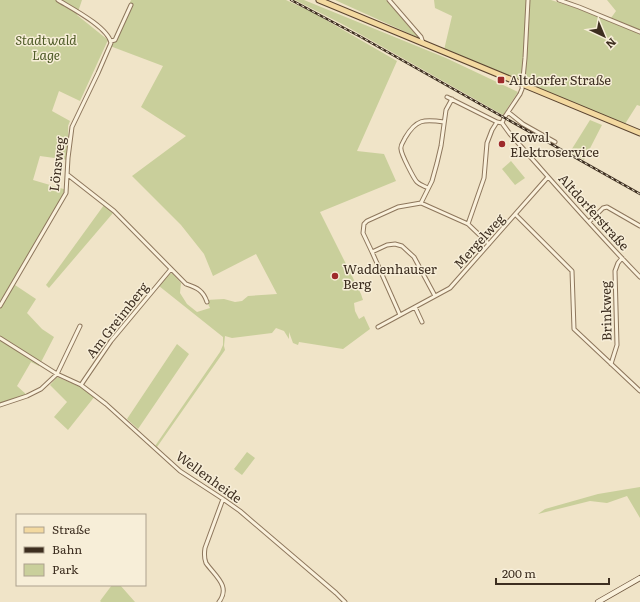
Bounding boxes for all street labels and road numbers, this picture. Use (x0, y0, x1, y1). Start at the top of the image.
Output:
street label: Lönsweg (44, 135, 69, 192)
street label: Altdorferstraße (555, 169, 634, 254)
street label: Mergelweg (449, 208, 509, 272)
street label: Am Greimberg (81, 277, 153, 362)
street label: Brinkweg (595, 280, 616, 341)
street label: Wellenheide (172, 446, 246, 507)

